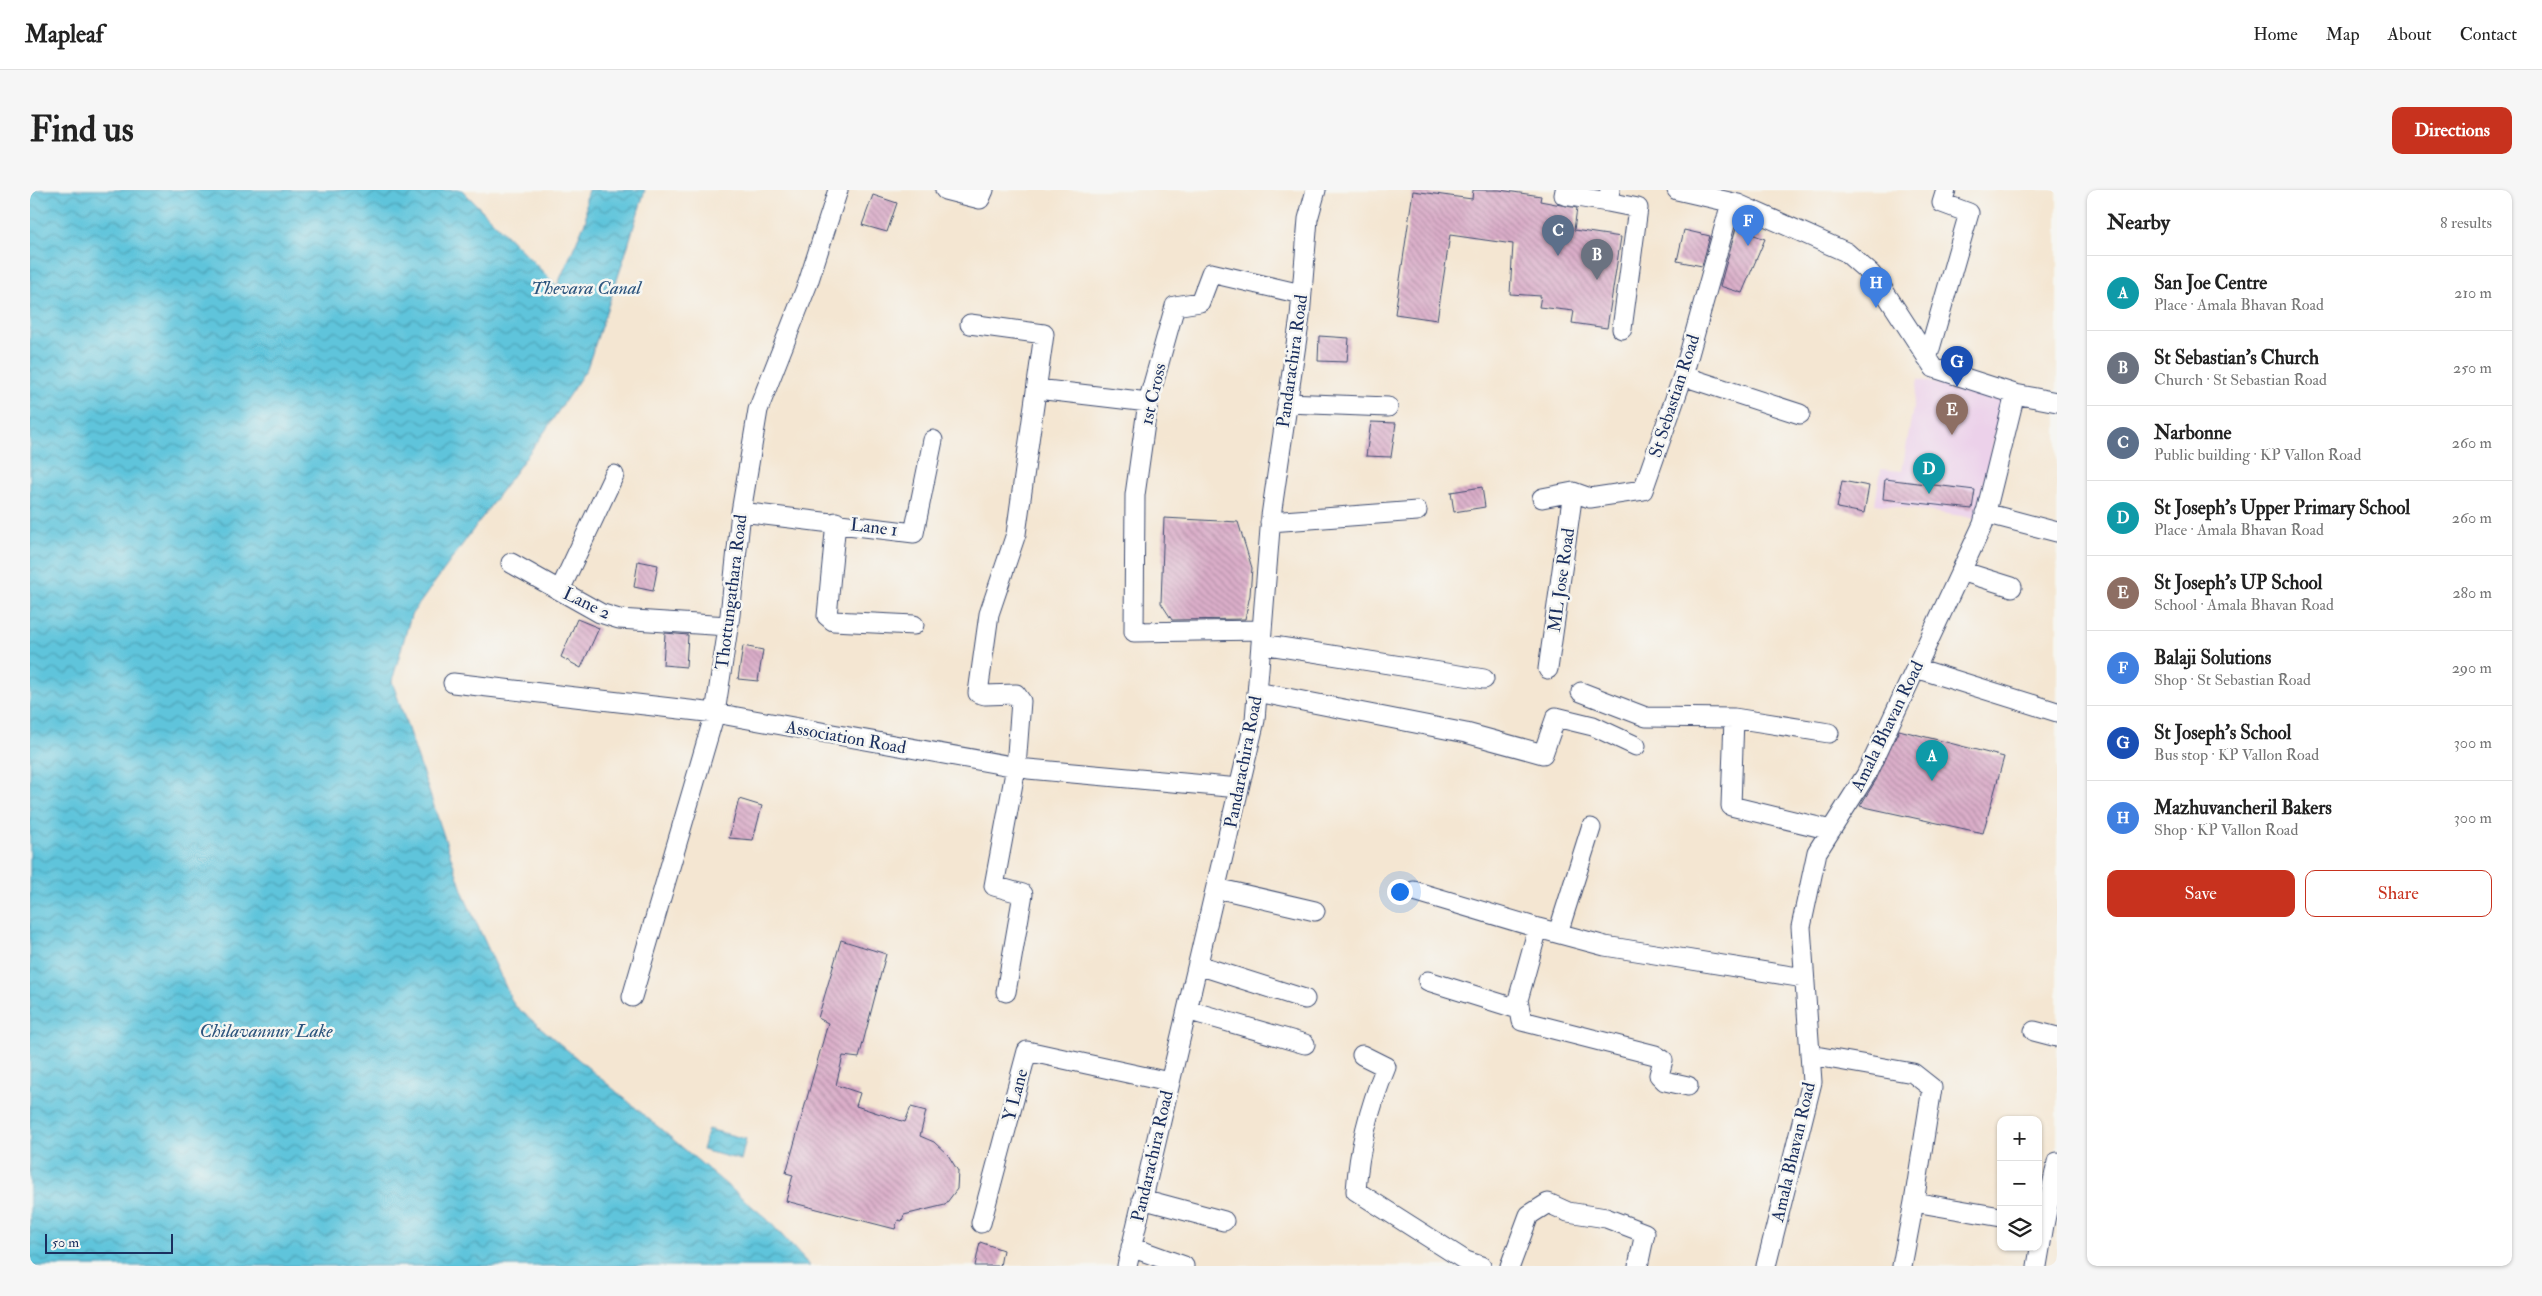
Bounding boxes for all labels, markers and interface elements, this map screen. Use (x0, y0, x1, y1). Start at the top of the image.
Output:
text: Mapleaf (25, 19, 104, 50)
text: Home (2253, 23, 2298, 46)
text: Map (2326, 23, 2360, 46)
text: About (2388, 23, 2432, 46)
text: Contact (2460, 23, 2517, 46)
button: Directions (2392, 107, 2512, 154)
text: Find us (30, 108, 134, 152)
pin: F (1732, 205, 1764, 246)
text: Nearby (2107, 209, 2170, 236)
text: 8 results (2440, 213, 2492, 233)
pin: C (1542, 215, 1574, 256)
pin: B (1581, 239, 1613, 280)
pin: H (1860, 267, 1892, 308)
text: San Joe Centre (2154, 271, 2267, 295)
water label: Thevara Canal (531, 276, 643, 300)
text: A (2118, 283, 2128, 303)
text: 210 m (2454, 283, 2492, 303)
street label: Pandarachira Road (1272, 293, 1313, 429)
text: Place · Amala Bhavan Road (2154, 295, 2324, 315)
street label: St Sebastian Road (1644, 331, 1705, 461)
pin: G (1941, 346, 1973, 387)
text: St Sebastian's Church (2154, 346, 2319, 370)
text: B (2118, 358, 2128, 378)
text: 250 m (2453, 358, 2492, 378)
street label: 1st Cross (1135, 361, 1172, 427)
text: Church · St Sebastian Road (2154, 370, 2327, 390)
pin: E (1936, 394, 1968, 435)
text: Narbonne (2154, 421, 2231, 445)
text: C (2117, 433, 2129, 453)
text: 260 m (2452, 433, 2492, 453)
text: Public building · KP Vallon Road (2154, 445, 2361, 465)
pin: D (1913, 453, 1945, 494)
text: St Joseph's Upper Primary School (2154, 496, 2410, 520)
text: D (2116, 508, 2130, 528)
text: 260 m (2452, 508, 2492, 528)
street label: Thottungathara Road (711, 513, 752, 671)
street label: Lane 1 (849, 513, 899, 542)
text: Place · Amala Bhavan Road (2154, 520, 2324, 540)
street label: ML Jose Road (1543, 526, 1580, 634)
text: St Joseph's UP School (2154, 571, 2322, 595)
street label: Lane 2 (559, 582, 614, 625)
text: E (2117, 583, 2129, 603)
text: 280 m (2452, 583, 2492, 603)
text: School · Amala Bhavan Road (2154, 595, 2334, 615)
text: Balaji Solutions (2154, 646, 2271, 670)
street label: Amala Bhavan Road (1845, 657, 1929, 796)
text: F (2118, 658, 2128, 678)
text: 290 m (2452, 658, 2492, 678)
text: Shop · St Sebastian Road (2154, 670, 2311, 690)
street label: Pandarachira Road (1219, 694, 1268, 830)
street label: Association Road (783, 715, 908, 759)
text: St Joseph's School (2154, 721, 2291, 745)
text: G (2116, 733, 2130, 753)
text: 300 m (2454, 733, 2492, 753)
pin: A (1916, 740, 1948, 781)
text: Bus stop · KP Vallon Road (2154, 745, 2319, 765)
text: Mazhuvancheril Bakers (2154, 796, 2332, 820)
text: H (2116, 808, 2130, 828)
text: 300 m (2454, 808, 2492, 828)
text: Shop · KP Vallon Road (2154, 820, 2298, 840)
button: Save (2107, 870, 2295, 917)
button: Share (2305, 870, 2492, 917)
your location (1387, 879, 1413, 905)
water label: Chilavannur Lake (199, 1019, 333, 1043)
street label: Y Lane (997, 1066, 1034, 1124)
street label: Amala Bhavan Road (1766, 1080, 1821, 1225)
street label: Pandarachira Road (1126, 1088, 1179, 1224)
map controls (1997, 1116, 2042, 1251)
button: + (1997, 1116, 2042, 1161)
button: − (1997, 1161, 2042, 1206)
button: layers (1997, 1206, 2042, 1251)
scale bar (45, 1231, 172, 1254)
text: 50 m (52, 1234, 79, 1251)

